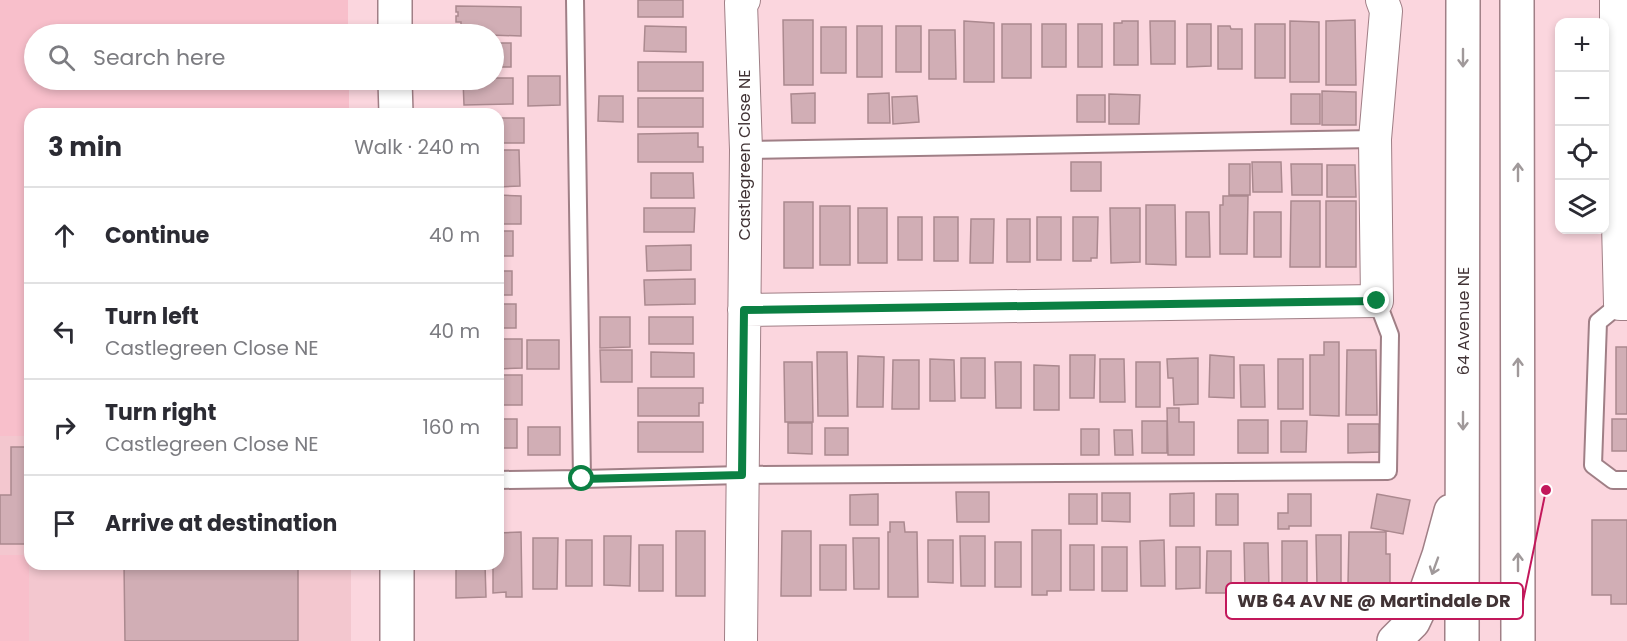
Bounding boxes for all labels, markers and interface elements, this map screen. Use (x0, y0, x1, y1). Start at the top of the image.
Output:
map controls (1555, 18, 1609, 234)
button: + (1555, 18, 1609, 72)
search box (24, 24, 504, 90)
icon: search (45, 41, 78, 74)
text: Search here (93, 42, 226, 73)
one-way arrow (1457, 48, 1469, 68)
street label: Castlegreen Close NE (733, 70, 756, 240)
button: − (1555, 72, 1609, 126)
button: locate (1555, 126, 1609, 180)
text: 3 min (48, 129, 122, 165)
text: Walk · 240 m (354, 133, 480, 161)
one-way arrow (1512, 162, 1524, 182)
button: layers (1555, 180, 1609, 234)
icon: ahead (48, 219, 81, 252)
text: Continue (105, 220, 209, 251)
text: 40 m (429, 221, 480, 249)
street label: 64 Avenue NE (1452, 267, 1475, 375)
route end (1363, 287, 1389, 313)
text: Turn left (105, 301, 199, 332)
icon: left (48, 315, 81, 348)
text: 40 m (429, 317, 480, 345)
text: Castlegreen Close NE (105, 334, 319, 362)
one-way arrow (1512, 357, 1524, 377)
text: Turn right (105, 397, 216, 428)
icon: right (48, 411, 81, 444)
one-way arrow (1457, 411, 1469, 431)
text: 160 m (422, 413, 480, 441)
text: Castlegreen Close NE (105, 430, 319, 458)
route start (568, 465, 594, 491)
icon: arrive (48, 507, 81, 540)
text: Arrive at destination (105, 508, 337, 539)
one-way arrow (1512, 552, 1524, 572)
one-way arrow (1429, 556, 1440, 574)
callout: WB 64 AV NE @ Martindale DR (1226, 583, 1523, 619)
text: WB 64 AV NE @ Martindale DR (1237, 588, 1511, 613)

